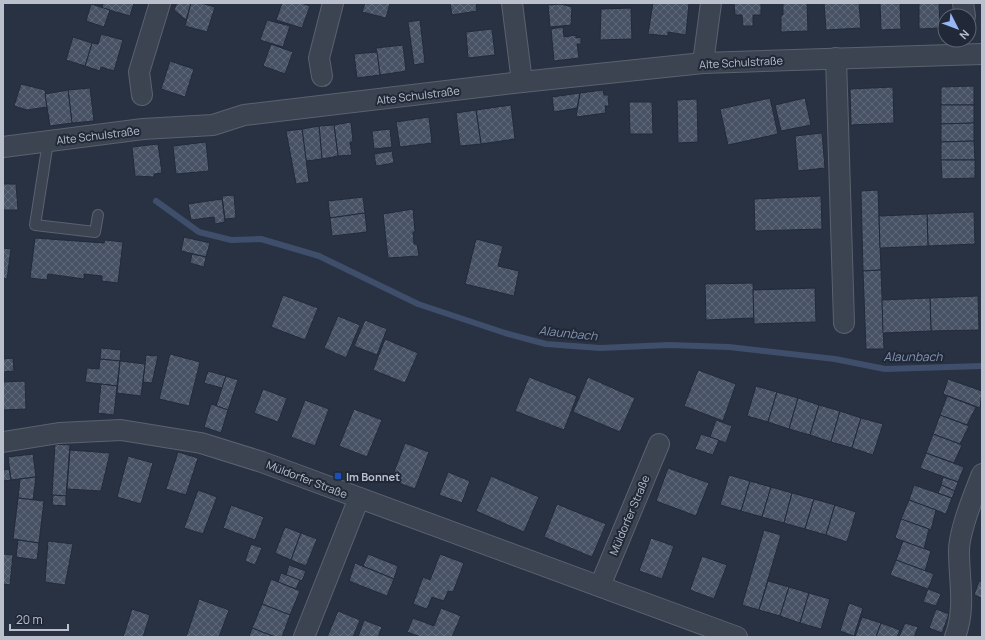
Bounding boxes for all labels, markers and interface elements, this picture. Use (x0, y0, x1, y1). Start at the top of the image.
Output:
north arrow (937, 8, 977, 48)
text: N (957, 27, 973, 43)
street label: Alte Schulstraße (699, 52, 784, 72)
street label: Alte Schulstraße (375, 82, 461, 108)
street label: Alte Schulstraße (55, 122, 141, 148)
water label: Alaunbach (538, 321, 599, 345)
water label: Alaunbach (884, 348, 943, 365)
street label: Müldorfer Straße (264, 457, 350, 502)
place label: Im Bonnet (346, 469, 400, 484)
marker: Im Bonnet (333, 471, 343, 481)
street label: Müldorfer Straße (605, 472, 653, 557)
scale bar (10, 606, 68, 632)
text: 20 m (16, 611, 43, 628)

